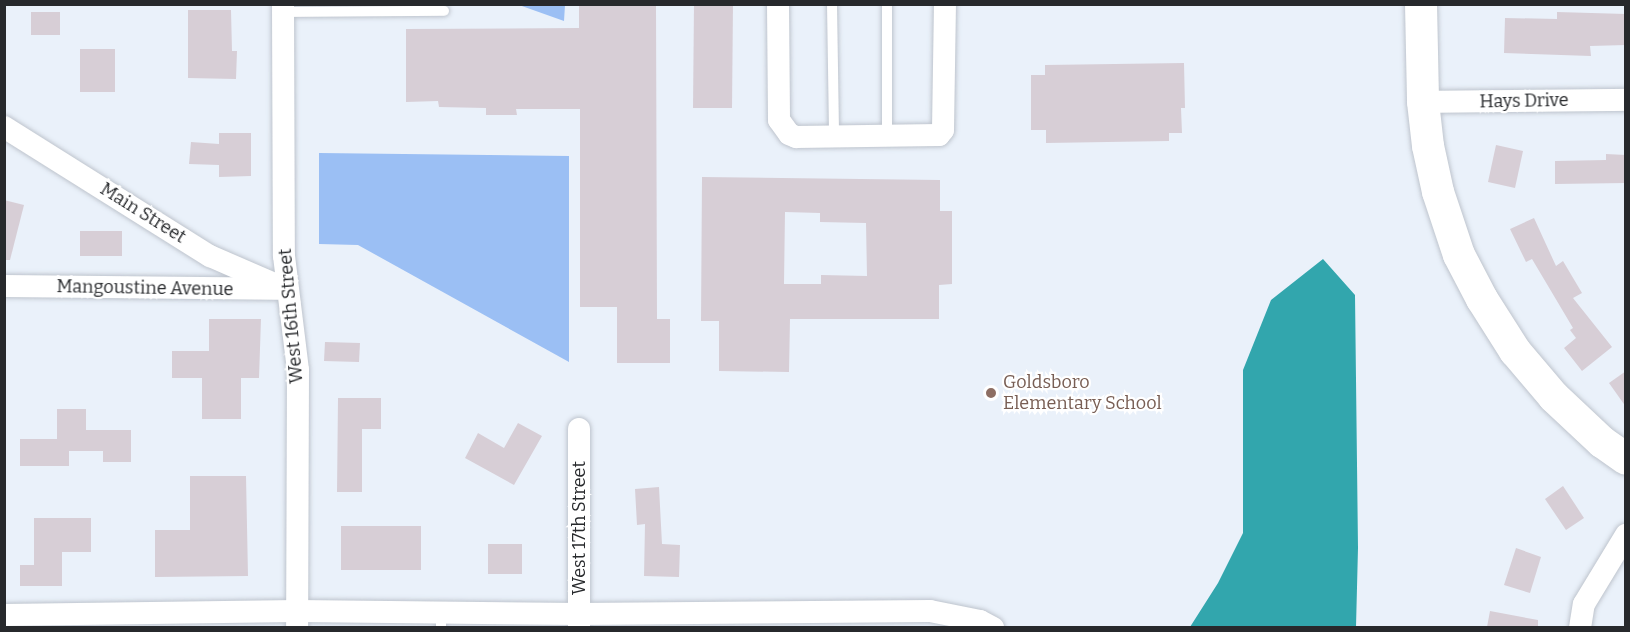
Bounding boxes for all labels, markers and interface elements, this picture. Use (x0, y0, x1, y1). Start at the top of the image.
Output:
street label: Hays Drive (1479, 89, 1569, 113)
street label: Main Street (96, 178, 190, 248)
street label: West 16th Street (274, 248, 308, 384)
street label: Mangoustine Avenue (56, 276, 234, 300)
place label: Goldsboro Elementary School (1003, 372, 1162, 415)
marker: Goldsboro Elementary School (984, 386, 998, 400)
street label: West 17th Street (568, 461, 590, 595)

